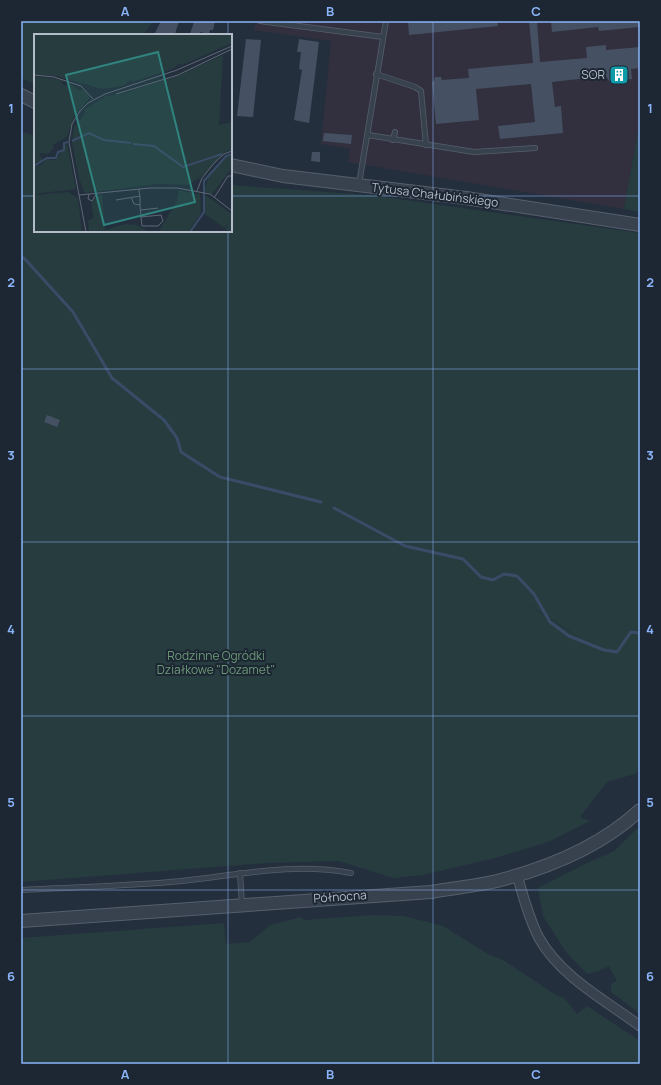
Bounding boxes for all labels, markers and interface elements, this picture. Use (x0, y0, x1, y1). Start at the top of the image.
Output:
text: A (121, 2, 130, 20)
text: B (326, 2, 334, 20)
text: C (531, 2, 541, 20)
inset map (34, 34, 232, 232)
building icon: SOR (608, 64, 630, 86)
place label: SOR (581, 66, 605, 83)
text: 1 (8, 99, 14, 117)
text: 1 (647, 99, 653, 117)
street label: Tytusa Chałubińskiego (371, 178, 500, 211)
text: 2 (7, 273, 15, 291)
text: 2 (646, 273, 654, 291)
text: 3 (7, 446, 15, 464)
text: 3 (646, 446, 654, 464)
text: 4 (7, 620, 15, 638)
text: 4 (646, 620, 654, 638)
park label: Rodzinne Ogródki Działkowe "Dozamet" (157, 647, 275, 678)
text: 5 (7, 793, 15, 811)
text: 5 (646, 793, 654, 811)
street label: Północna (313, 886, 367, 907)
text: 6 (7, 967, 15, 985)
text: 6 (646, 967, 654, 985)
text: A (121, 1065, 130, 1083)
text: B (326, 1065, 334, 1083)
text: C (531, 1065, 541, 1083)

